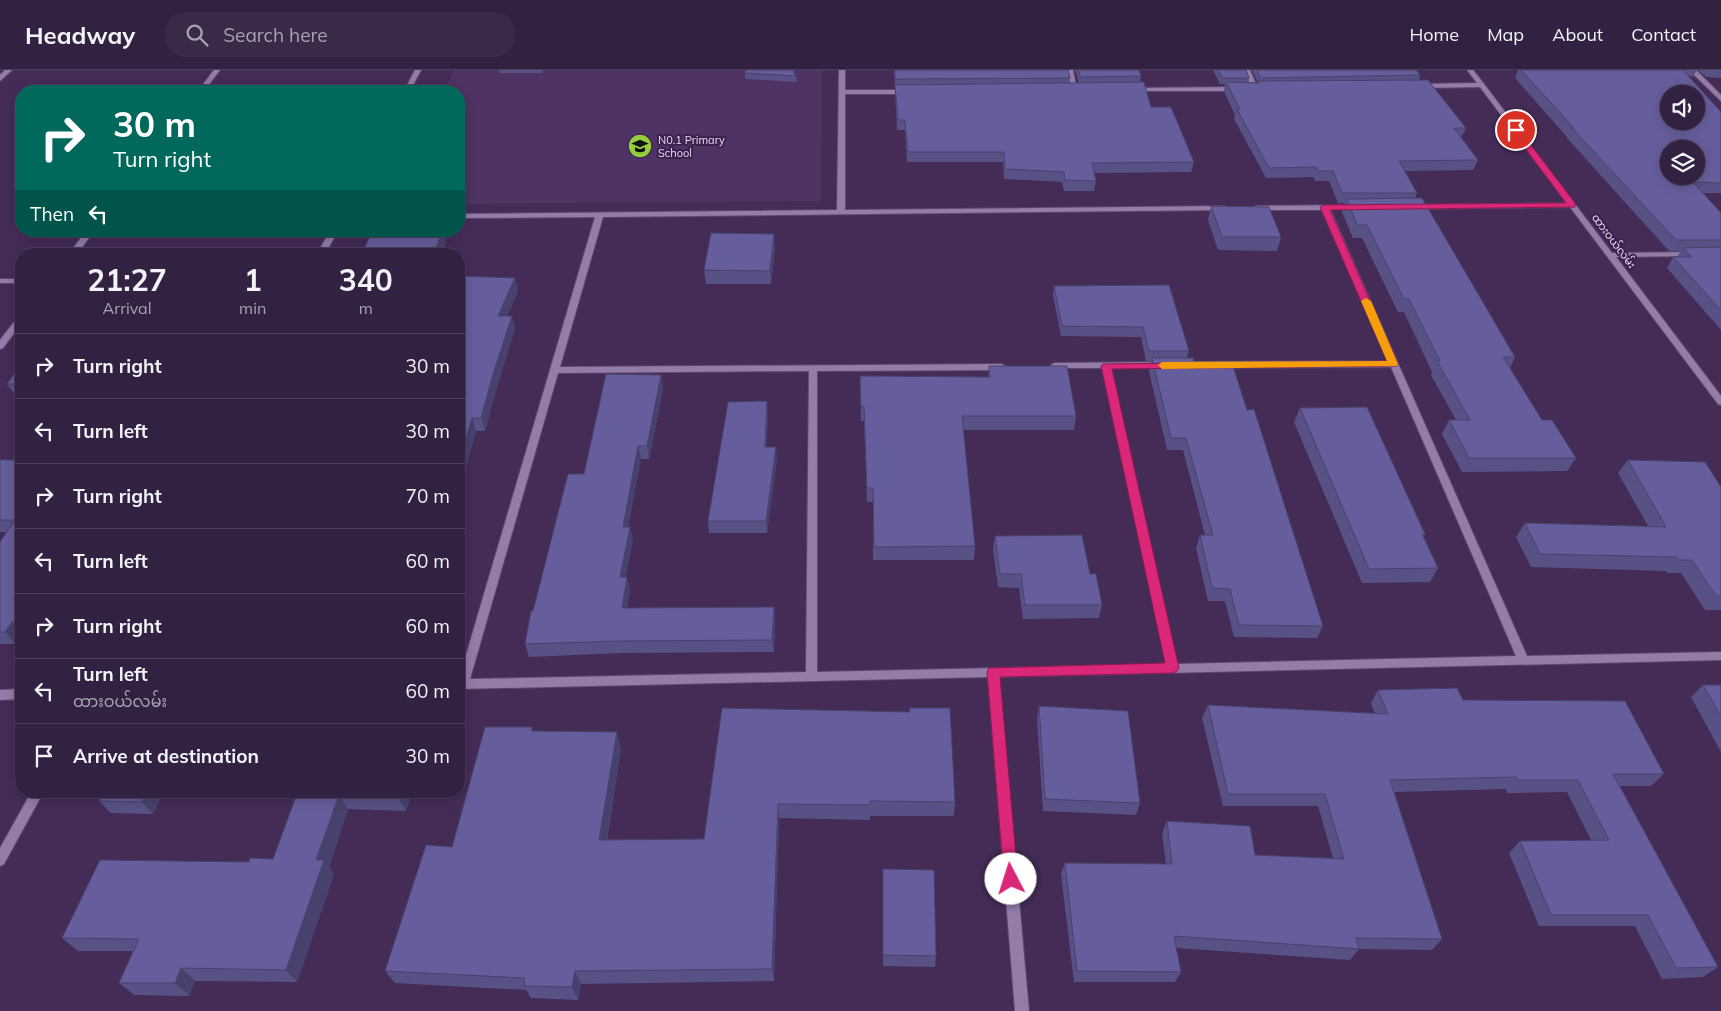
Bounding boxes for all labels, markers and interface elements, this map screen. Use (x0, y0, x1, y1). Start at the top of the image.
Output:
search box (165, 12, 515, 57)
text: Headway (25, 20, 135, 50)
icon: search (183, 21, 211, 49)
text: Search here (223, 23, 328, 47)
text: Home (1409, 23, 1459, 46)
text: Map (1487, 23, 1524, 46)
text: About (1552, 23, 1603, 46)
text: Contact (1631, 23, 1696, 46)
map controls (1660, 85, 1705, 185)
button: sound (1660, 85, 1705, 130)
text: 30 m (113, 102, 196, 146)
icon: right (30, 105, 95, 170)
pin (1495, 109, 1537, 151)
icon: arrive (1502, 116, 1530, 144)
school or university icon: N0.1 Primary School (627, 133, 653, 159)
place label: N0.1 Primary School (658, 133, 725, 160)
button: layers (1660, 140, 1705, 185)
text: Turn right (113, 145, 211, 173)
icon: left (84, 200, 112, 228)
text: Then (30, 202, 74, 226)
street label: ထားဝယ်လမ်း (1589, 211, 1639, 271)
text: 21:27 (87, 261, 167, 299)
text: 1 (244, 261, 262, 299)
text: 340 (339, 261, 393, 299)
text: Arrival (103, 298, 152, 318)
text: min (239, 298, 266, 318)
text: m (359, 298, 373, 318)
icon: right (30, 352, 58, 380)
text: Turn right (73, 354, 162, 378)
text: 30 m (406, 354, 450, 378)
icon: left (30, 417, 58, 445)
text: Turn left (73, 419, 148, 443)
text: 30 m (406, 419, 450, 443)
icon: right (30, 482, 58, 510)
text: Turn right (73, 484, 162, 508)
text: 70 m (406, 484, 450, 508)
icon: left (30, 547, 58, 575)
text: Turn left (73, 549, 148, 573)
text: 60 m (406, 549, 450, 573)
icon: right (30, 612, 58, 640)
text: Turn right (73, 614, 162, 638)
text: 60 m (406, 614, 450, 638)
text: Turn left (73, 662, 148, 686)
icon: left (30, 677, 58, 705)
text: 60 m (406, 679, 450, 703)
text: ထားဝယ်လမ်း (73, 691, 167, 711)
icon: arrive (30, 742, 58, 770)
text: Arrive at destination (73, 744, 259, 768)
text: 30 m (406, 744, 450, 768)
position arrow (984, 852, 1036, 904)

